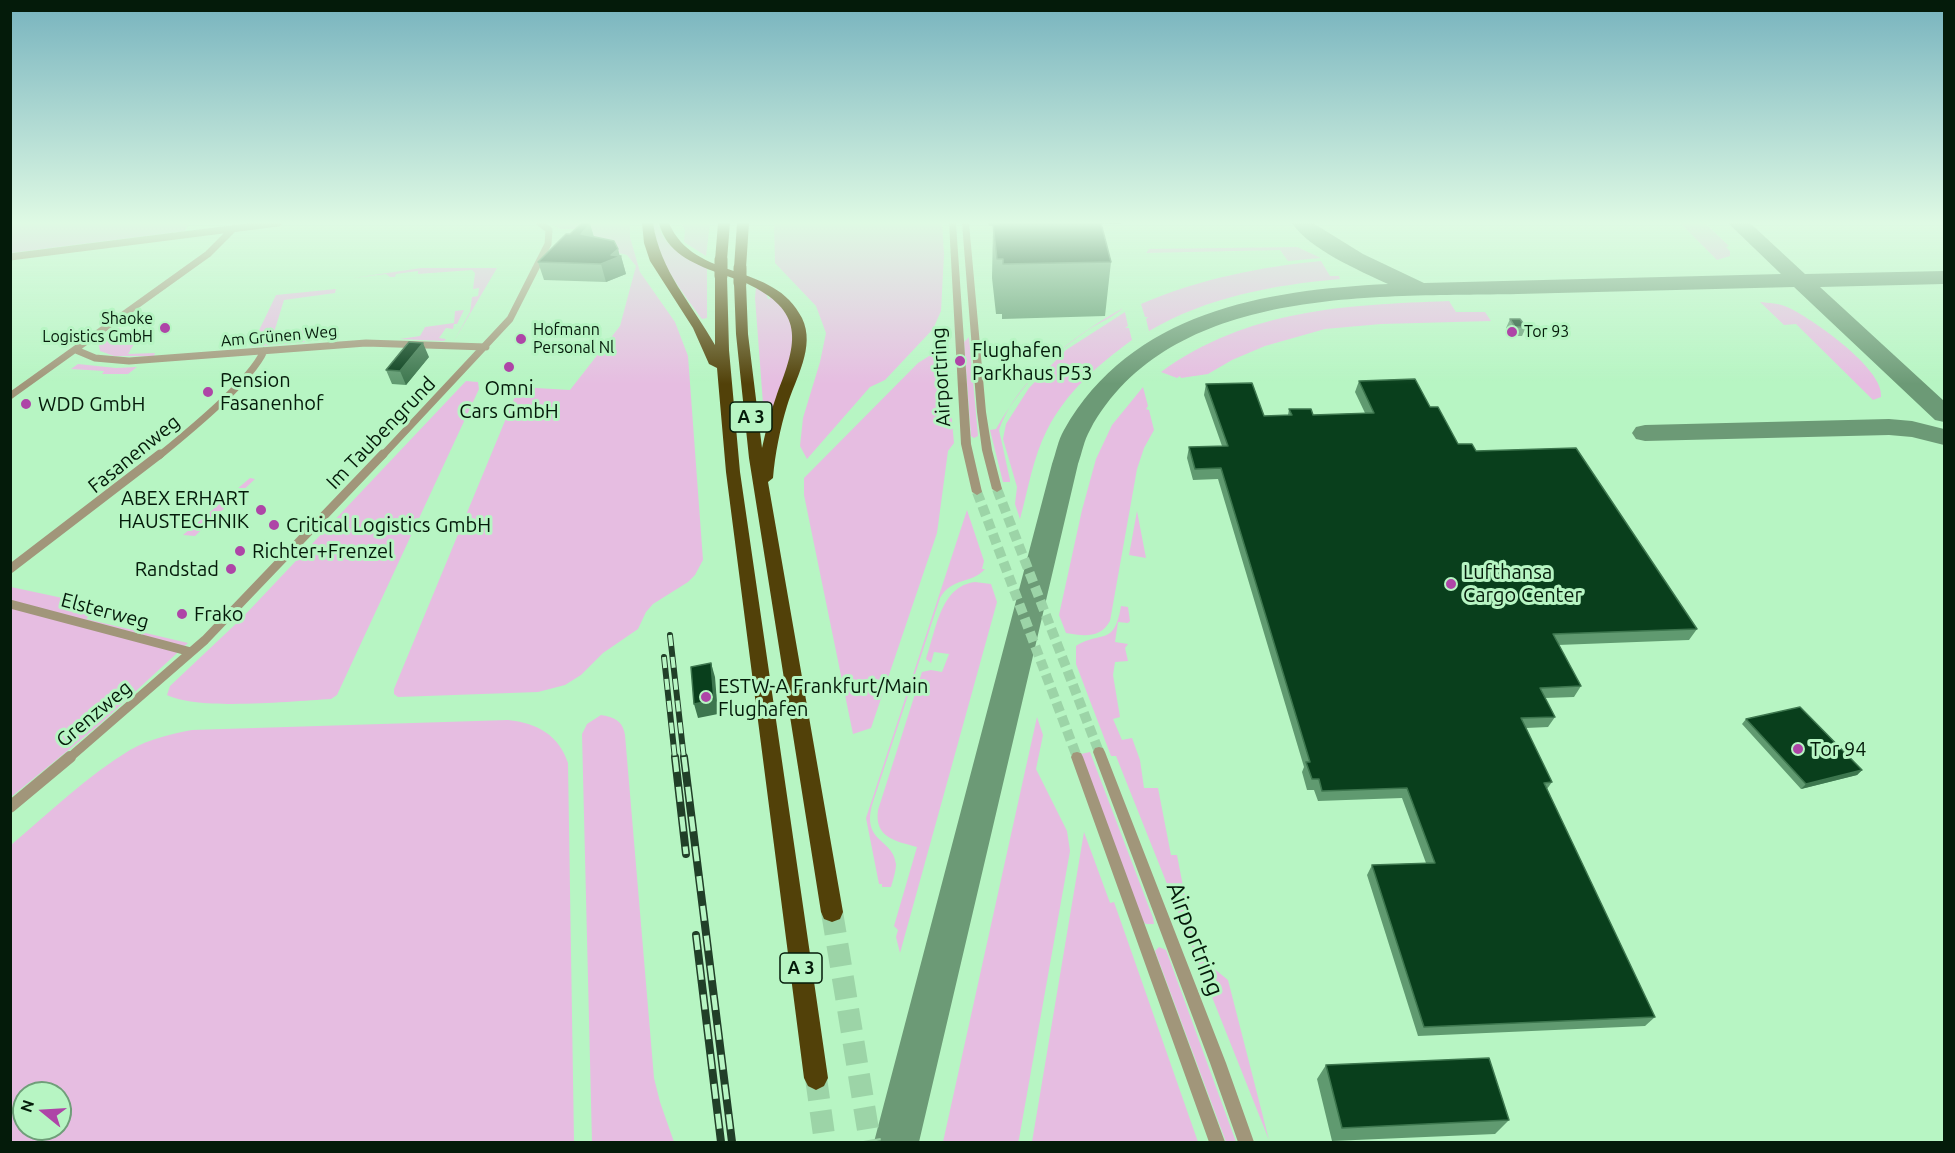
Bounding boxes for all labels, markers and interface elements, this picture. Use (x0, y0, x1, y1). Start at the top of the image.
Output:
place label: Shaoke Logistics GmbH (42, 309, 153, 347)
place label: Hofmann Personal Nl (533, 320, 614, 358)
marker: Shaoke Logistics GmbH (158, 321, 172, 335)
street label: Am Grünen Weg (220, 321, 338, 351)
place label: Tor 93 (1524, 322, 1569, 342)
marker: Tor 93 (1505, 325, 1519, 339)
street label: Airportring (926, 327, 956, 427)
marker: Hofmann Personal Nl (514, 332, 528, 346)
place label: Flughafen Parkhaus P53 (972, 338, 1093, 385)
marker: Flughafen Parkhaus P53 (953, 354, 967, 368)
marker: Omni Cars GmbH (502, 360, 516, 374)
place label: Pension Fasanenhof (220, 368, 324, 415)
street label: Im Taubengrund (321, 372, 441, 494)
place label: Omni Cars GmbH (459, 376, 559, 423)
marker: Pension Fasanenhof (201, 385, 215, 399)
place label: WDD GmbH (38, 392, 145, 416)
marker: WDD GmbH (19, 397, 33, 411)
road number: A 3 (730, 402, 772, 432)
street label: Fasanenweg (83, 410, 185, 498)
place label: ABEX ERHART HAUSTECHNIK (118, 486, 249, 533)
marker: ABEX ERHART HAUSTECHNIK (254, 503, 268, 517)
place label: Critical Logistics GmbH (286, 513, 491, 537)
marker: Critical Logistics GmbH (267, 518, 281, 532)
place label: Richter+Frenzel (252, 539, 393, 563)
marker: Richter+Frenzel (233, 544, 247, 558)
place label: Randstad (135, 557, 219, 581)
place label: Lufthansa Cargo Center (1463, 560, 1582, 607)
marker: Randstad (224, 562, 238, 576)
marker: Lufthansa Cargo Center (1444, 577, 1458, 591)
street label: Elsterweg (58, 588, 152, 634)
place label: Frako (194, 602, 243, 626)
marker: Frako (175, 607, 189, 621)
place label: ESTW-A Frankfurt/Main Flughafen (718, 674, 928, 721)
street label: Grenzweg (52, 676, 136, 752)
marker: ESTW-A Frankfurt/Main Flughafen (699, 690, 713, 704)
place label: Tor 94 (1810, 737, 1867, 761)
marker: Tor 94 (1791, 742, 1805, 756)
street label: Airportring (1160, 878, 1230, 1000)
road number: A 3 (780, 953, 822, 983)
north arrow (12, 1081, 72, 1141)
text: N (16, 1098, 37, 1115)

